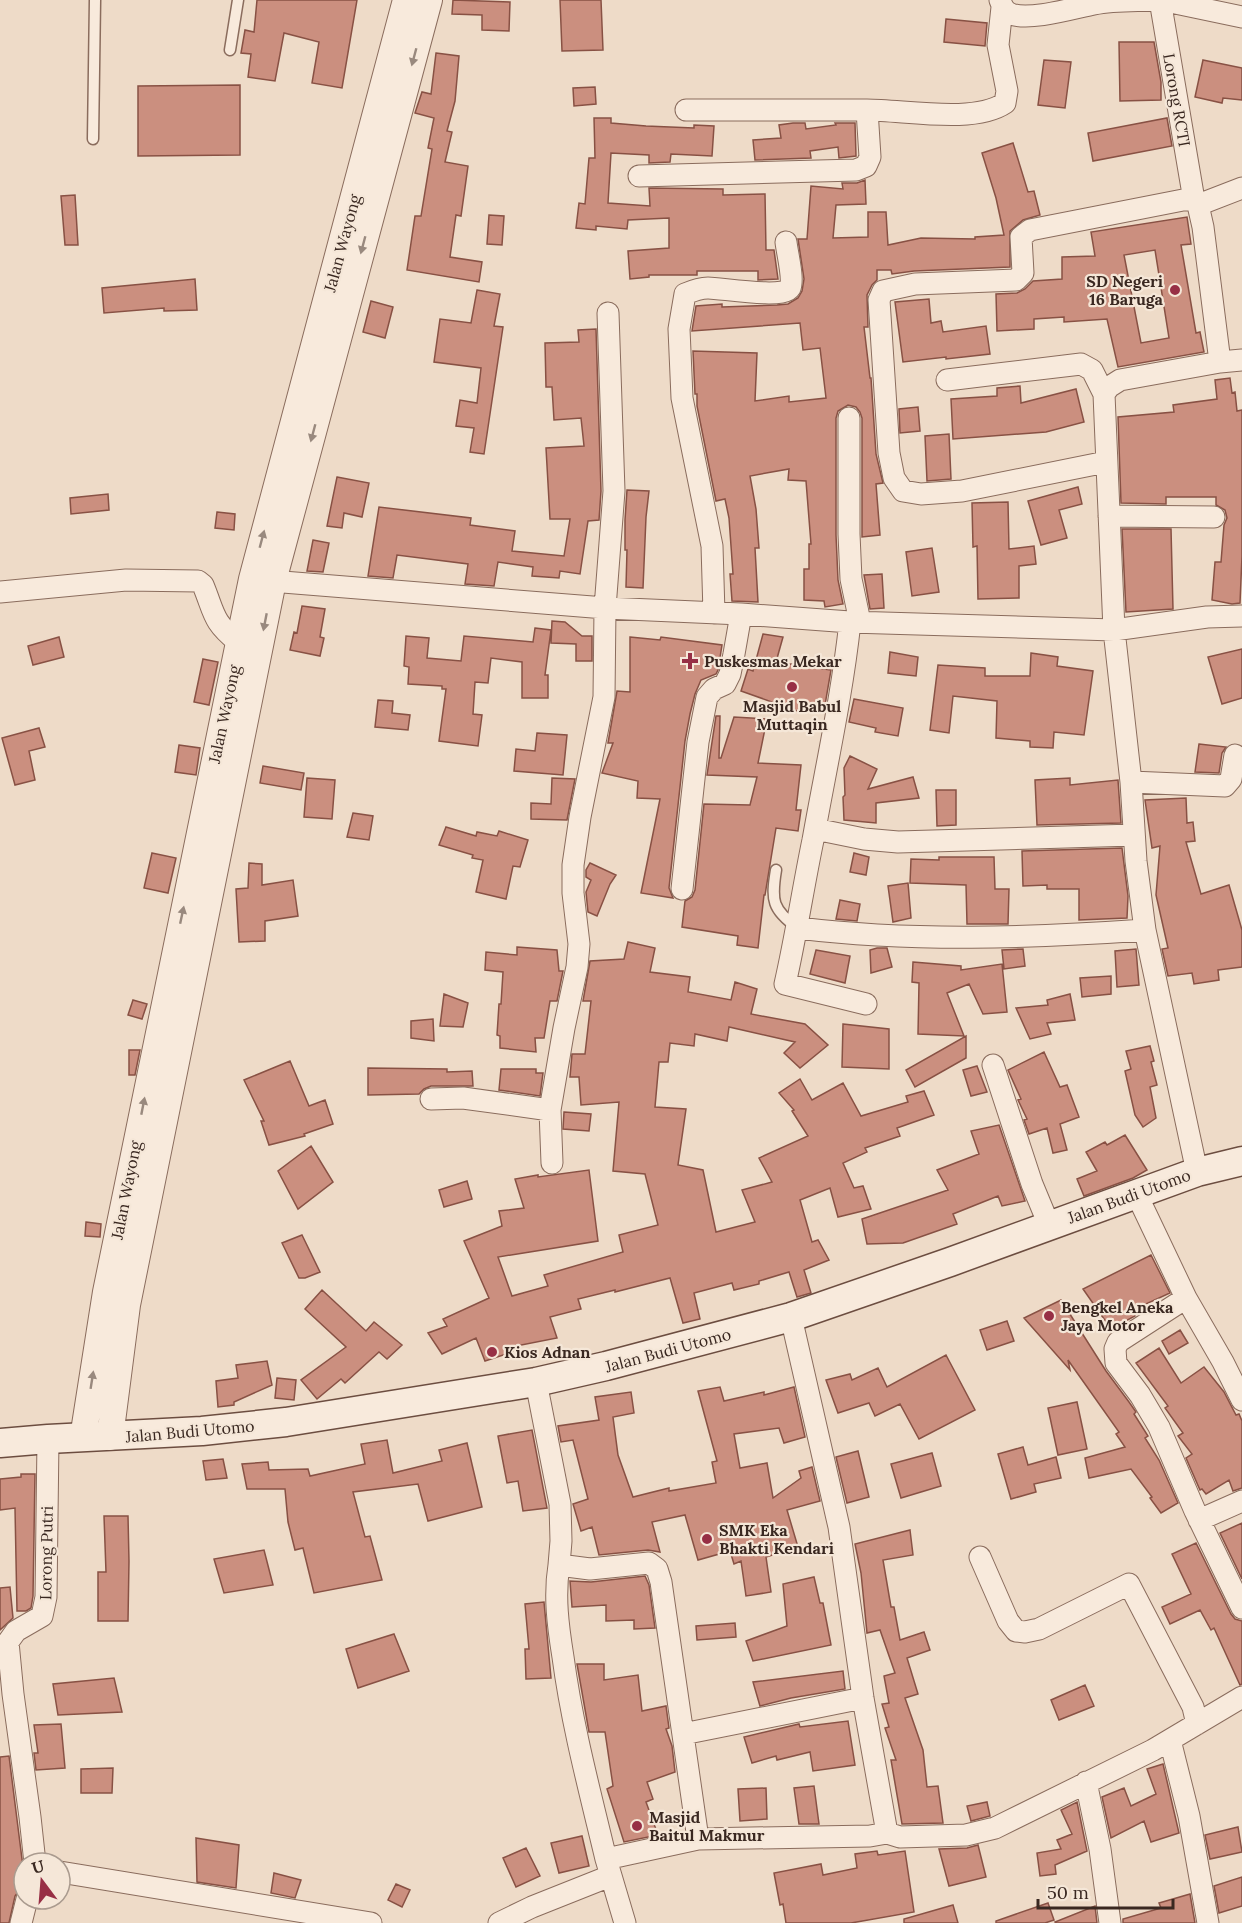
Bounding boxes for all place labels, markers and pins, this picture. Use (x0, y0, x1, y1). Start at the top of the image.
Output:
place label: SD Negeri 16 Baruga (1086, 271, 1164, 309)
marker: SD Negeri 16 Baruga (1168, 283, 1182, 297)
place label: Puskesmas Mekar (704, 651, 842, 671)
marker: Puskesmas Mekar (681, 652, 699, 670)
marker: Masjid Babul Muttaqin (785, 680, 799, 694)
place label: Masjid Babul Muttaqin (743, 696, 841, 734)
place label: Bengkel Aneka Jaya Motor (1061, 1297, 1174, 1335)
marker: Bengkel Aneka Jaya Motor (1042, 1309, 1056, 1323)
place label: Kios Adnan (504, 1342, 590, 1362)
marker: Kios Adnan (485, 1345, 499, 1359)
place label: SMK Eka Bhakti Kendari (719, 1520, 834, 1558)
marker: SMK Eka Bhakti Kendari (700, 1532, 714, 1546)
place label: Masjid Baitul Makmur (649, 1807, 765, 1845)
marker: Masjid Baitul Makmur (630, 1819, 644, 1833)

